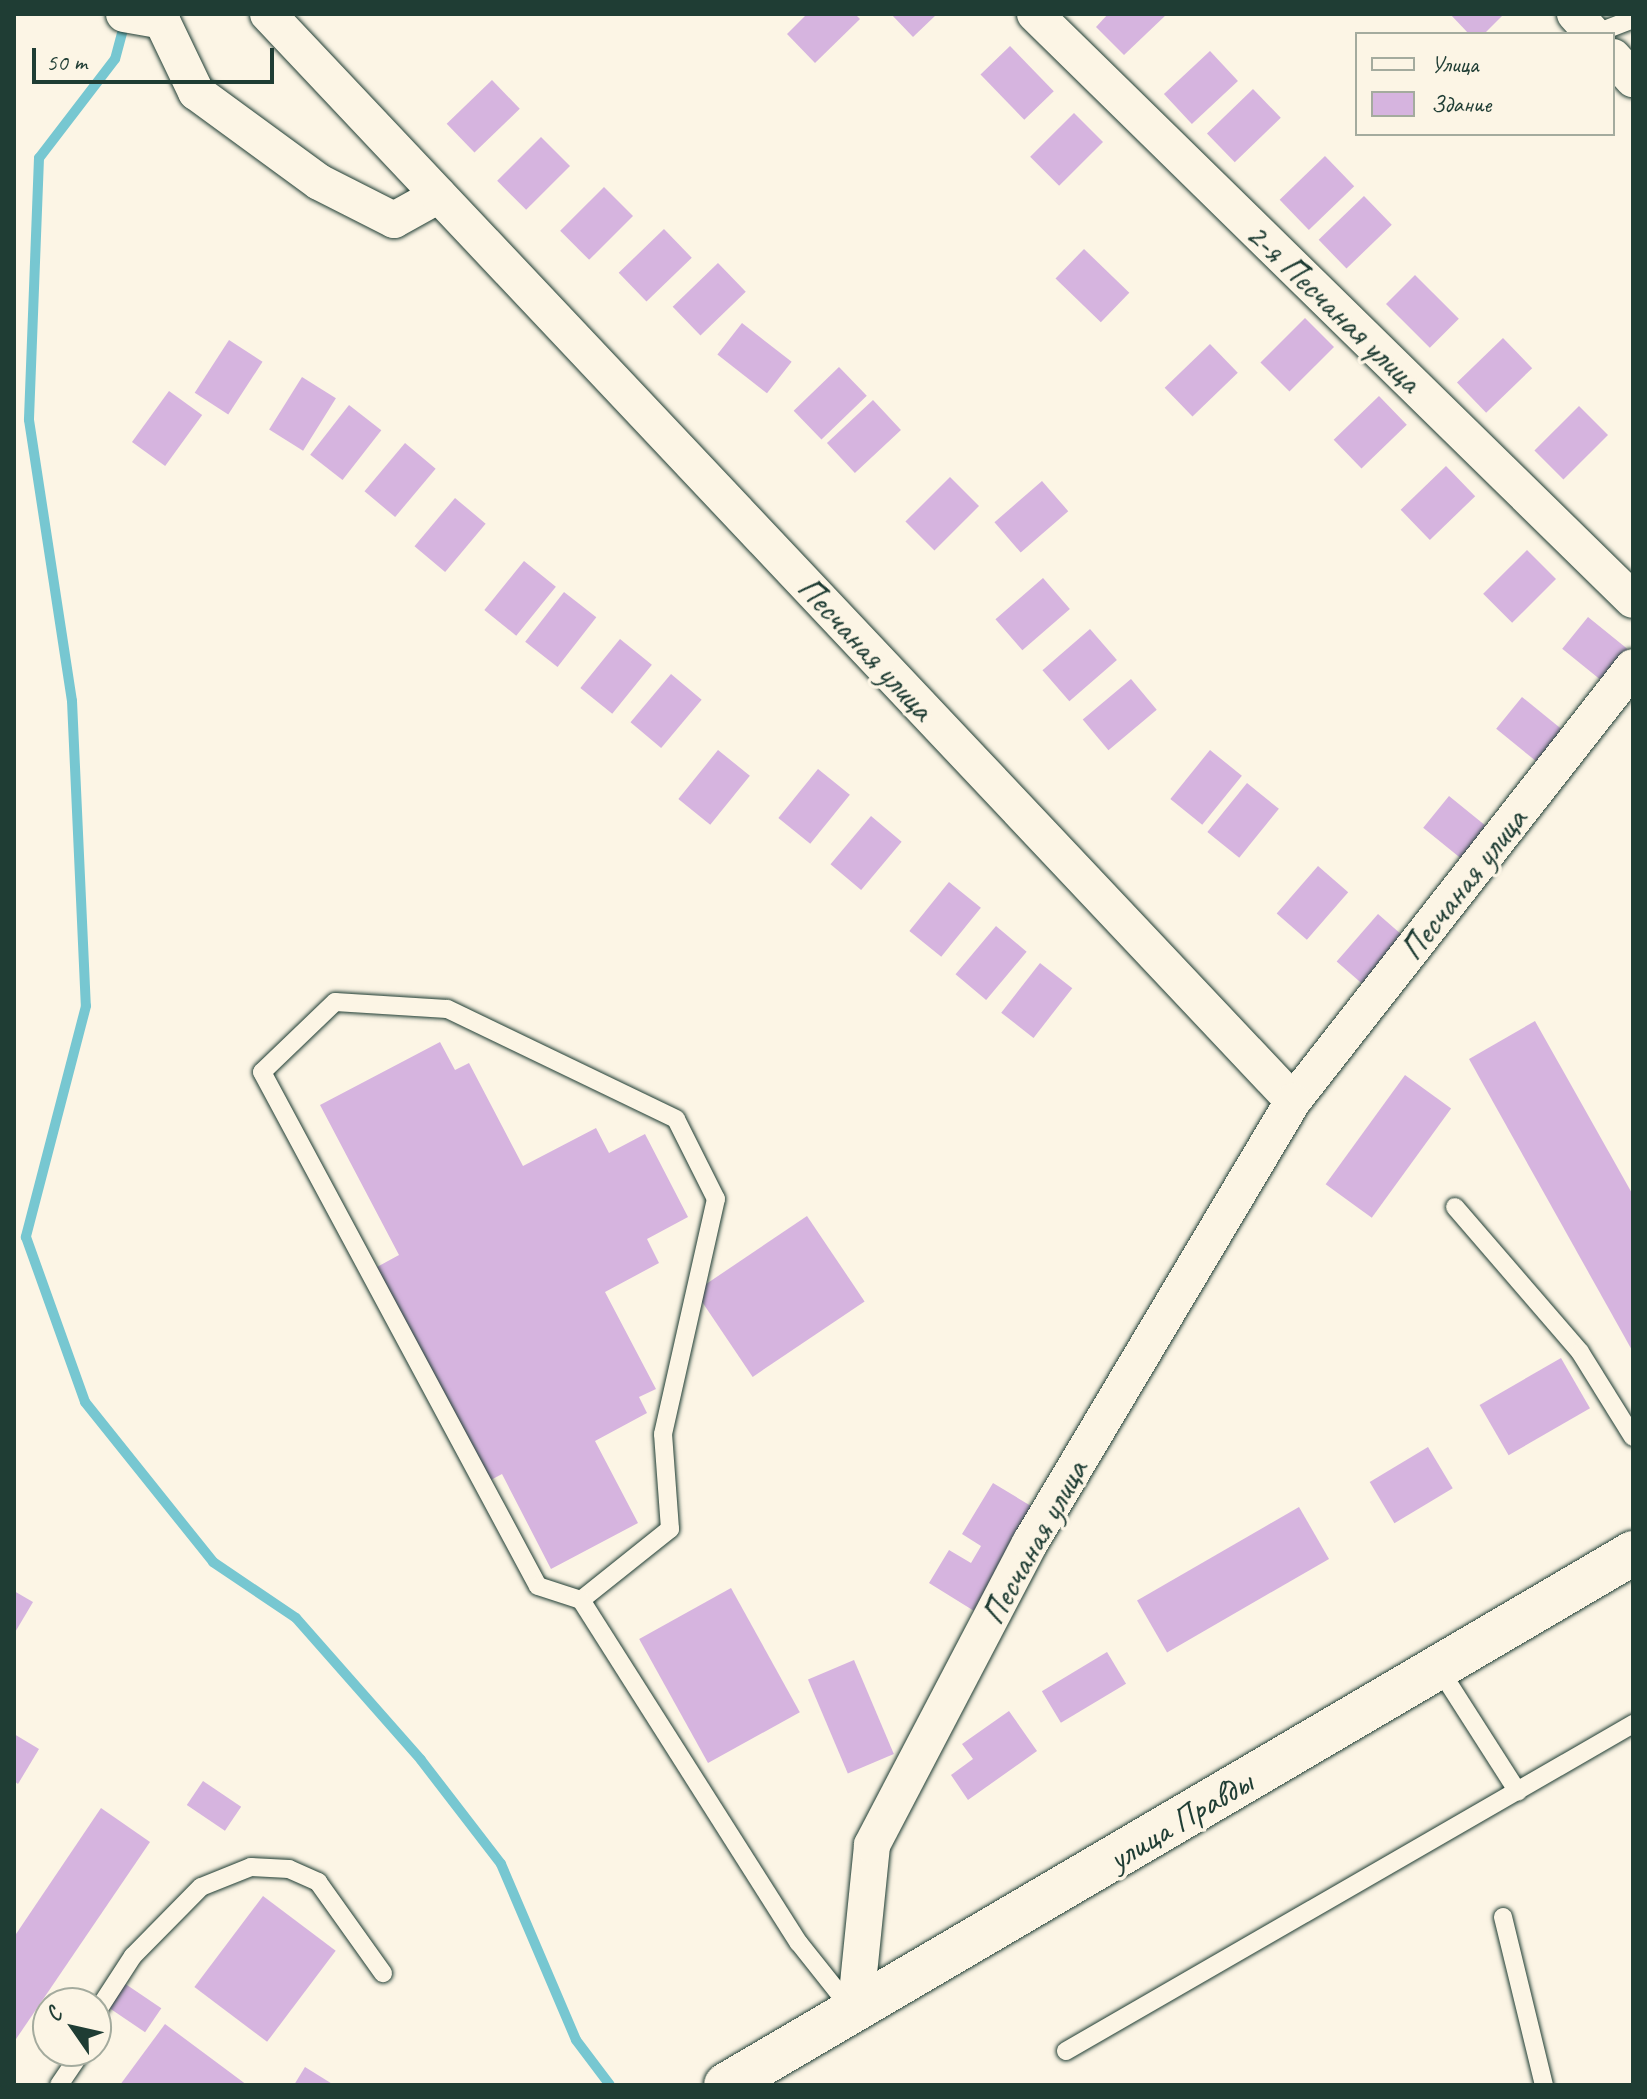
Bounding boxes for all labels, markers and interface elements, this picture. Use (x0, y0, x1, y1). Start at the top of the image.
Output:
scale bar (36, 32, 278, 82)
legend (1355, 32, 1615, 136)
text: 50 m (46, 47, 87, 77)
text: Улица (1431, 49, 1479, 79)
text: Здание (1431, 89, 1491, 119)
street label: 2-я Песчаная улица (1237, 212, 1431, 402)
street label: Песчаная улица (788, 567, 944, 729)
street label: Песчаная улица (1390, 799, 1536, 969)
street label: Песчаная улица (972, 1452, 1096, 1632)
street label: улица Правды (1101, 1761, 1259, 1879)
north arrow (32, 1987, 112, 2067)
text: С (39, 2002, 68, 2027)

